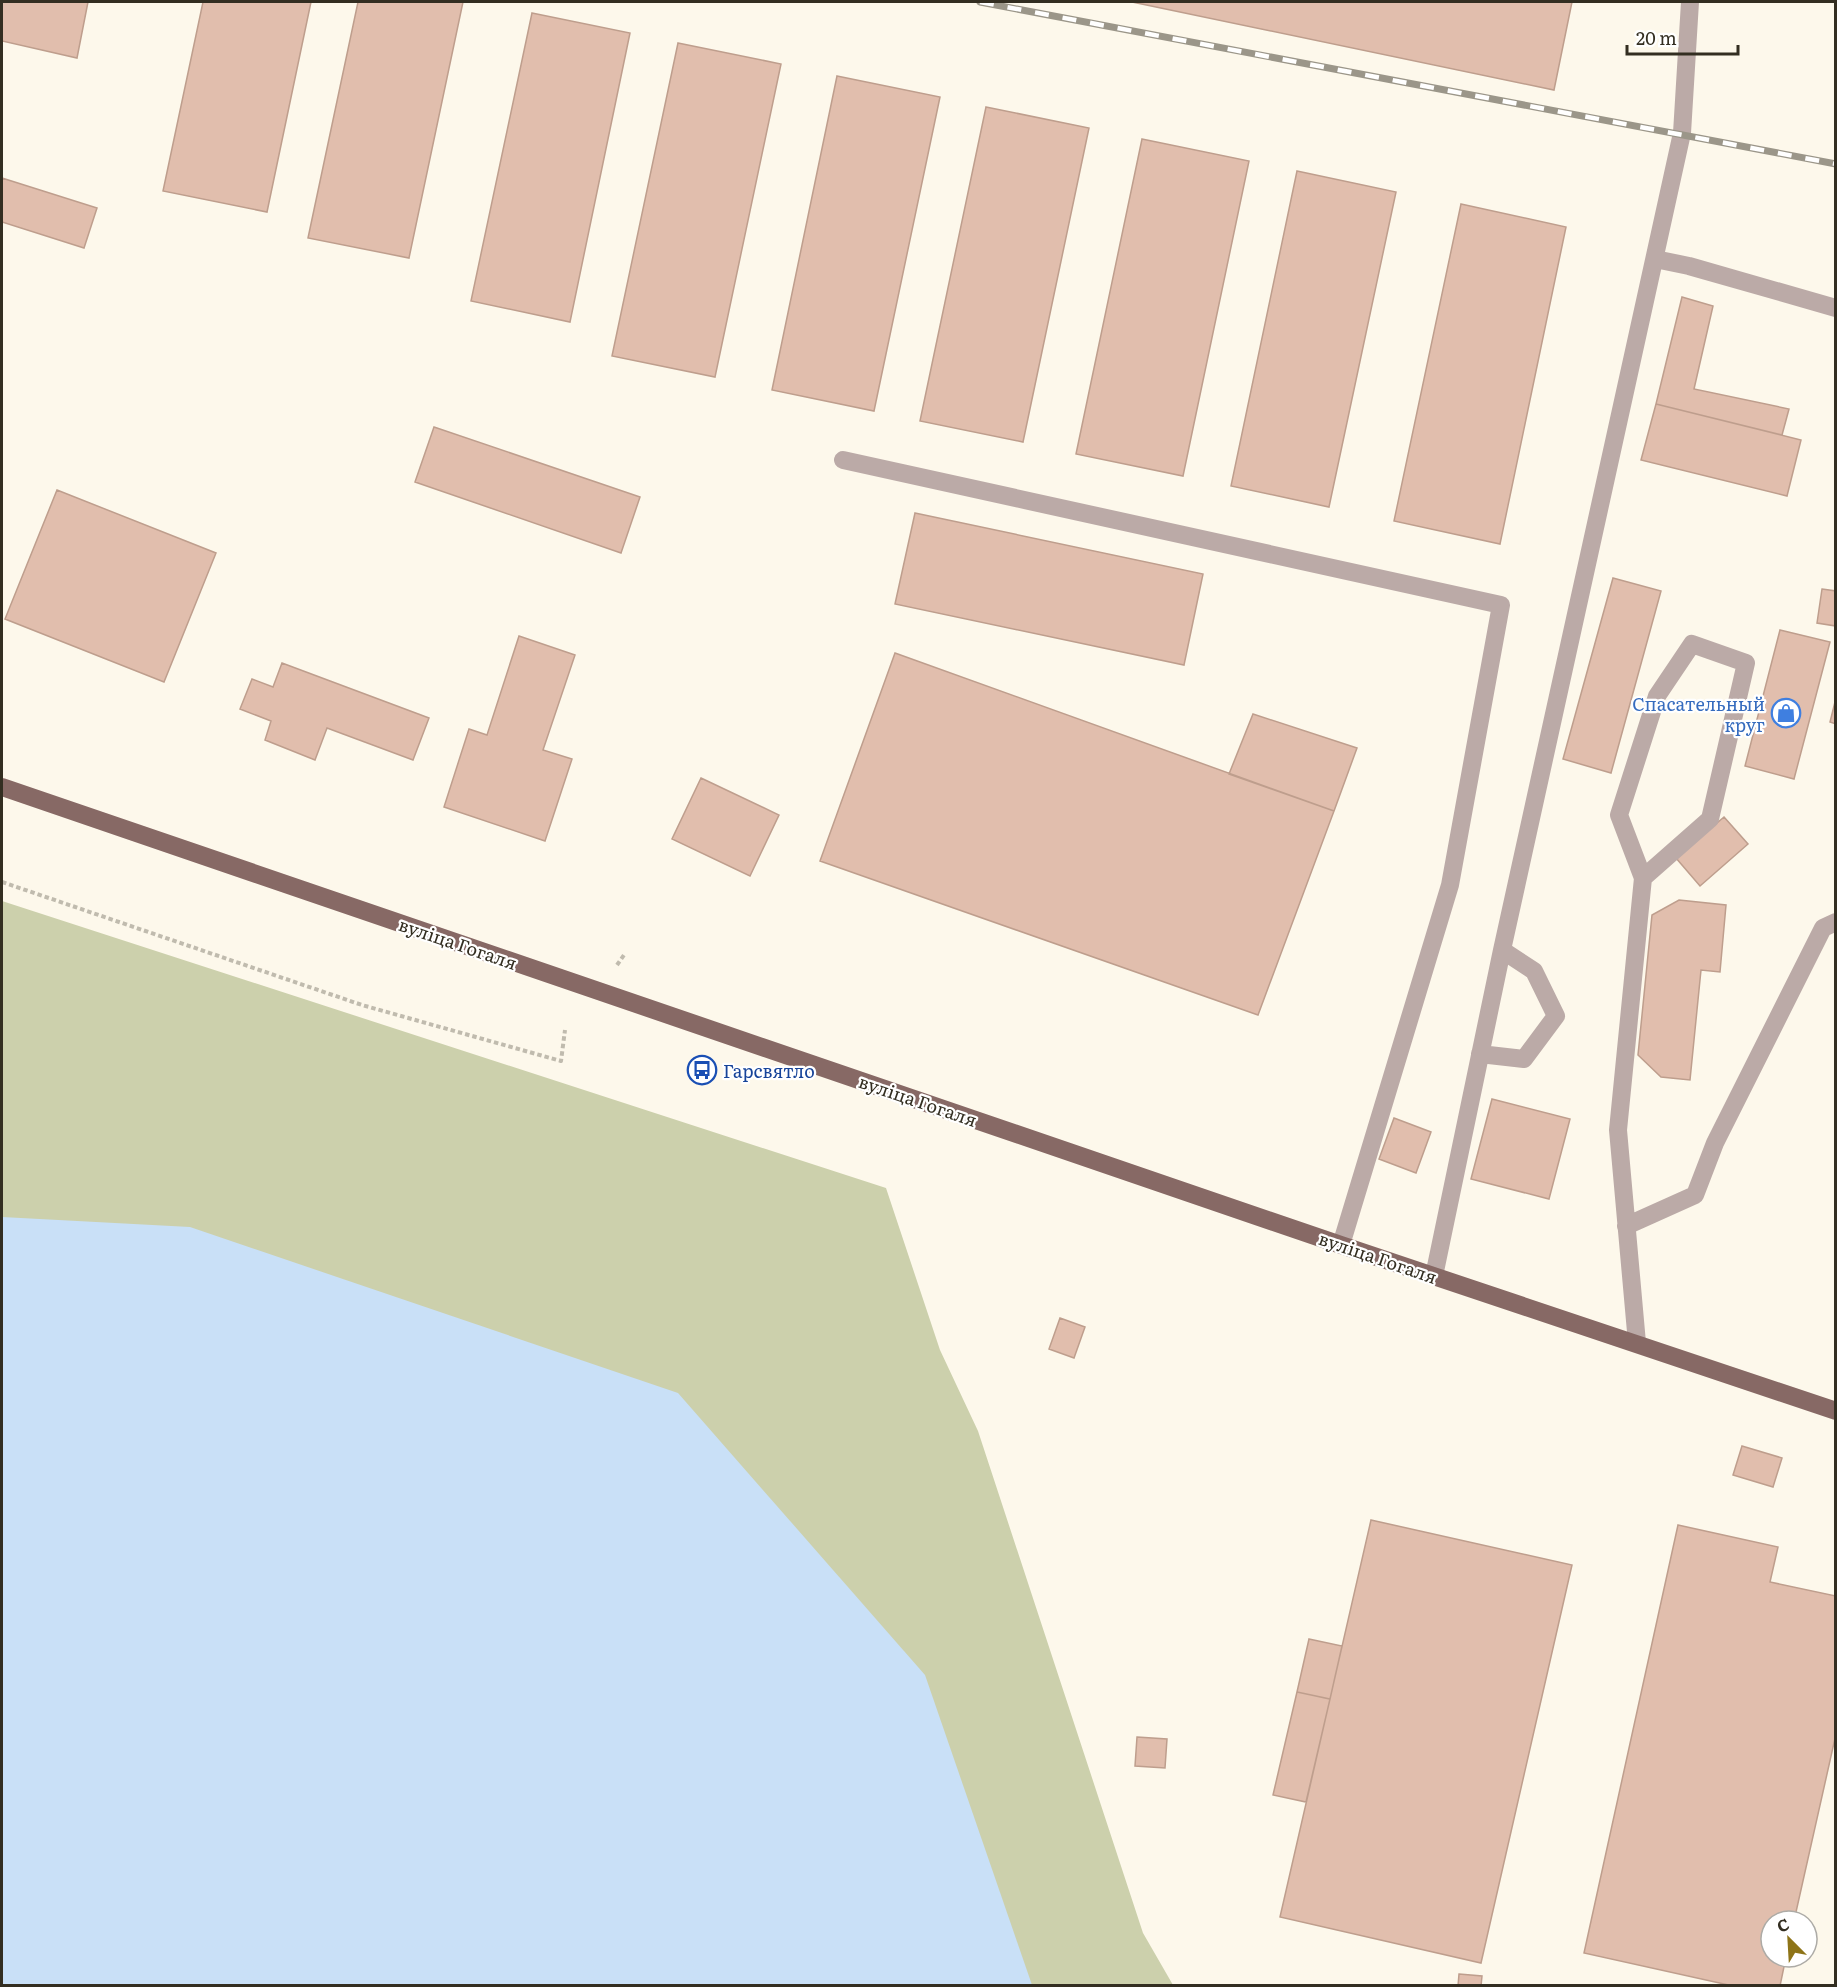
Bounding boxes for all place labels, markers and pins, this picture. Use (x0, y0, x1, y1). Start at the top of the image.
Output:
place label: Спасательный круг (1632, 690, 1765, 738)
shop icon: Спасательный круг (1770, 697, 1802, 729)
bus stop icon: Гарсвятло (686, 1054, 718, 1086)
place label: Гарсвятло (723, 1057, 815, 1084)

